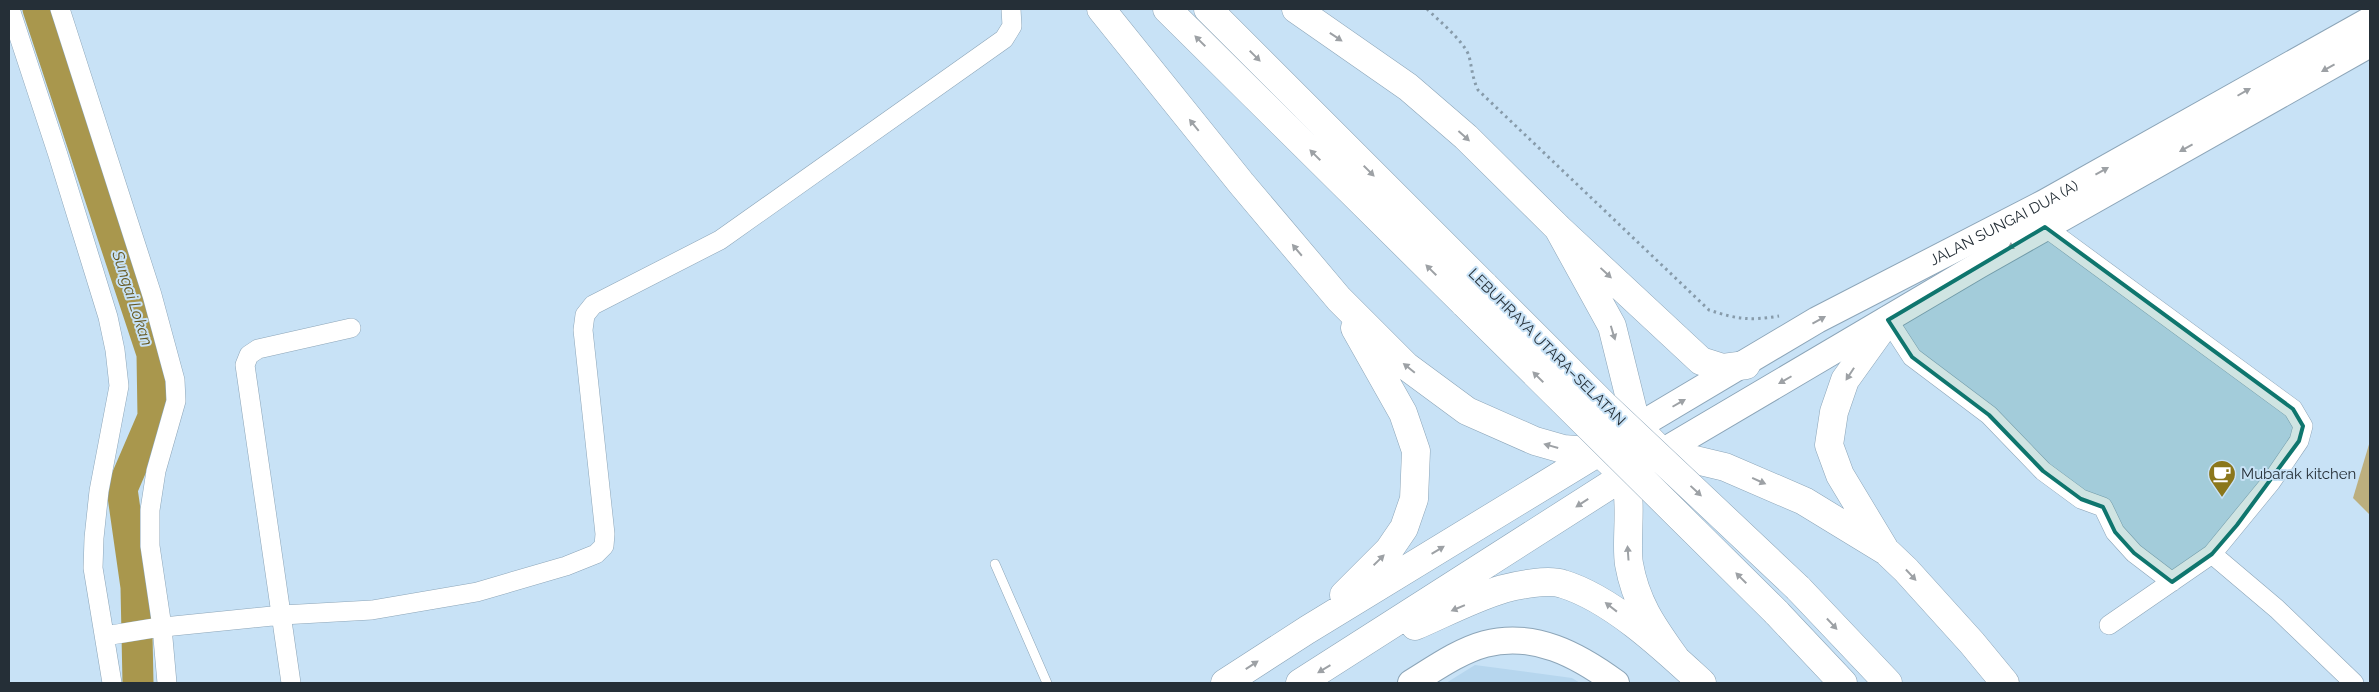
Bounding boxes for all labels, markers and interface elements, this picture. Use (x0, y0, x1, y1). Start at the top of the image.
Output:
one-way arrow (1329, 32, 1342, 42)
one-way arrow (1194, 35, 1206, 47)
one-way arrow (1248, 49, 1260, 61)
one-way arrow (2320, 64, 2335, 72)
one-way arrow (2237, 87, 2251, 96)
one-way arrow (1188, 119, 1199, 132)
one-way arrow (1458, 130, 1471, 141)
one-way arrow (2180, 143, 2193, 152)
one-way arrow (1309, 150, 1321, 162)
one-way arrow (1363, 164, 1375, 176)
one-way arrow (2095, 167, 2110, 175)
street label: JALAN SUNGAI DUA (A) (1927, 177, 2081, 269)
one-way arrow (2008, 240, 2021, 249)
one-way arrow (1292, 244, 1303, 257)
water label: Sungai Lokan (108, 247, 157, 348)
one-way arrow (1425, 264, 1437, 276)
street label: LEBUHRAYA UTARA–SELATAN (1465, 265, 1629, 429)
one-way arrow (1599, 267, 1611, 279)
one-way arrow (1812, 315, 1825, 324)
one-way arrow (1610, 325, 1618, 340)
one-way arrow (1403, 362, 1416, 373)
one-way arrow (1845, 367, 1854, 380)
one-way arrow (1533, 372, 1545, 384)
one-way arrow (1779, 375, 1792, 384)
one-way arrow (1672, 399, 1687, 407)
one-way arrow (1543, 441, 1558, 449)
cafe icon: Mubarak kitchen (2207, 459, 2237, 498)
place label: Mubarak kitchen (2241, 465, 2356, 483)
one-way arrow (1752, 478, 1766, 486)
one-way arrow (1689, 485, 1701, 497)
one-way arrow (1575, 499, 1589, 508)
one-way arrow (1624, 545, 1632, 561)
one-way arrow (1431, 546, 1444, 555)
one-way arrow (1373, 554, 1385, 566)
one-way arrow (1905, 569, 1917, 581)
one-way arrow (1735, 572, 1747, 584)
one-way arrow (1604, 602, 1617, 613)
one-way arrow (1451, 604, 1465, 612)
one-way arrow (1826, 617, 1838, 629)
one-way arrow (1246, 661, 1259, 670)
one-way arrow (1317, 664, 1330, 674)

